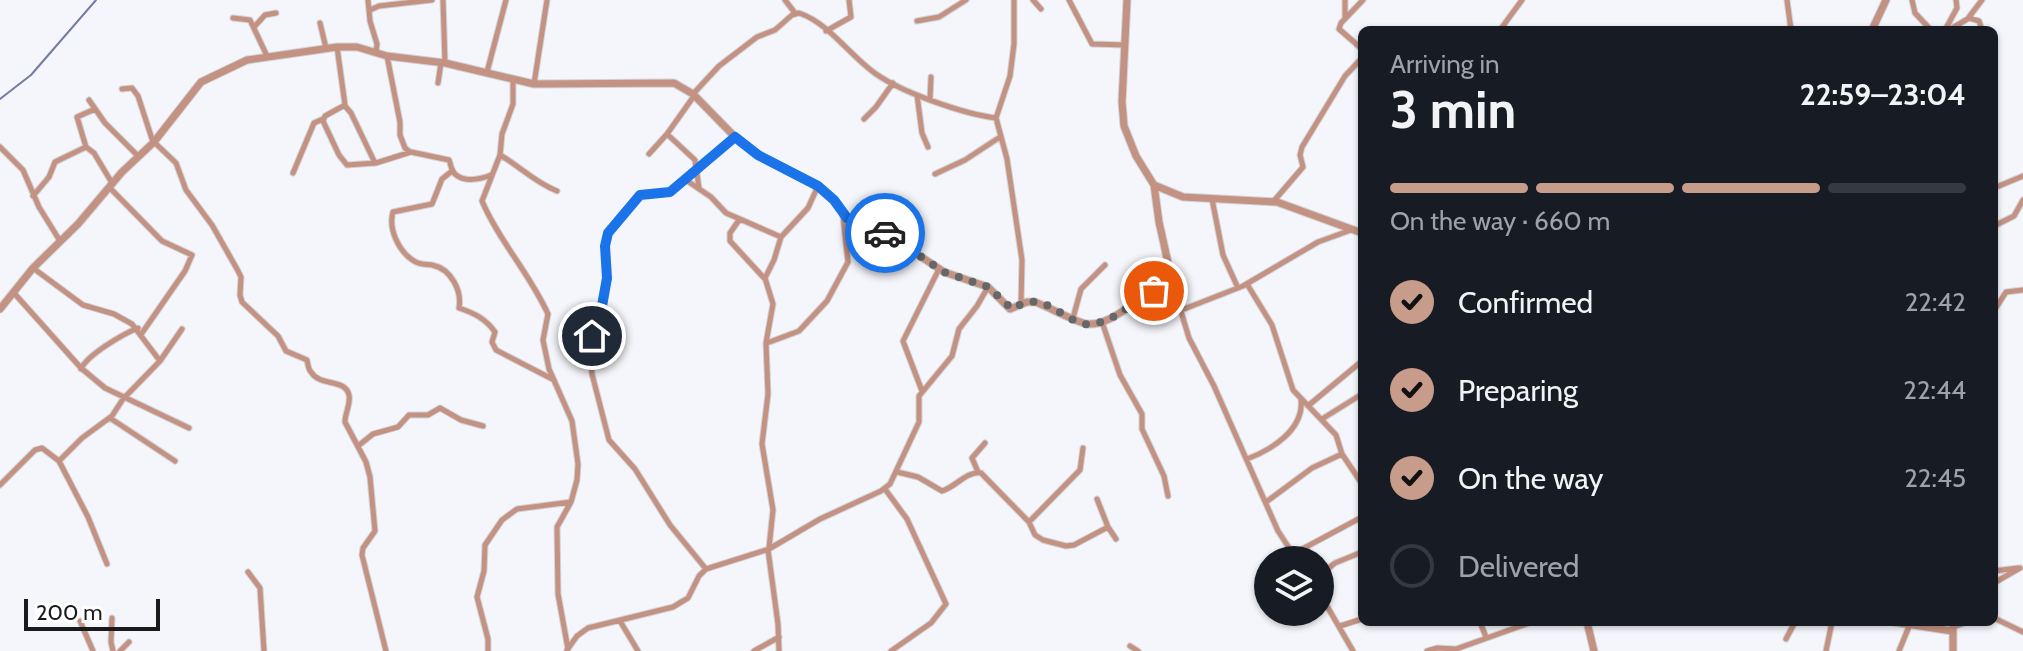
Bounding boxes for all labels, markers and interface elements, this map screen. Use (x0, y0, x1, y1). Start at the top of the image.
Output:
text: Arriving in (1390, 48, 1500, 80)
text: 22:59–23:04 (1800, 76, 1966, 113)
text: 3 min (1390, 78, 1516, 141)
courier (845, 193, 925, 273)
text: On the way · 660 m (1390, 205, 1610, 237)
icon: car (863, 211, 907, 255)
pin (1120, 257, 1188, 325)
icon: bag (1132, 269, 1176, 313)
icon: check (1390, 280, 1434, 324)
text: Confirmed (1458, 284, 1593, 321)
text: 22:42 (1905, 286, 1966, 318)
pin (558, 302, 626, 370)
icon: home (570, 314, 614, 358)
icon: check (1390, 368, 1434, 412)
text: Preparing (1458, 372, 1578, 409)
text: 22:44 (1903, 374, 1966, 406)
icon: check (1390, 456, 1434, 500)
text: On the way (1458, 460, 1603, 497)
text: 22:45 (1904, 462, 1966, 494)
map controls (1254, 546, 1334, 626)
button: layers (1254, 546, 1334, 626)
text: Delivered (1458, 548, 1579, 585)
scale bar (24, 595, 160, 631)
text: 200 m (36, 599, 102, 626)

